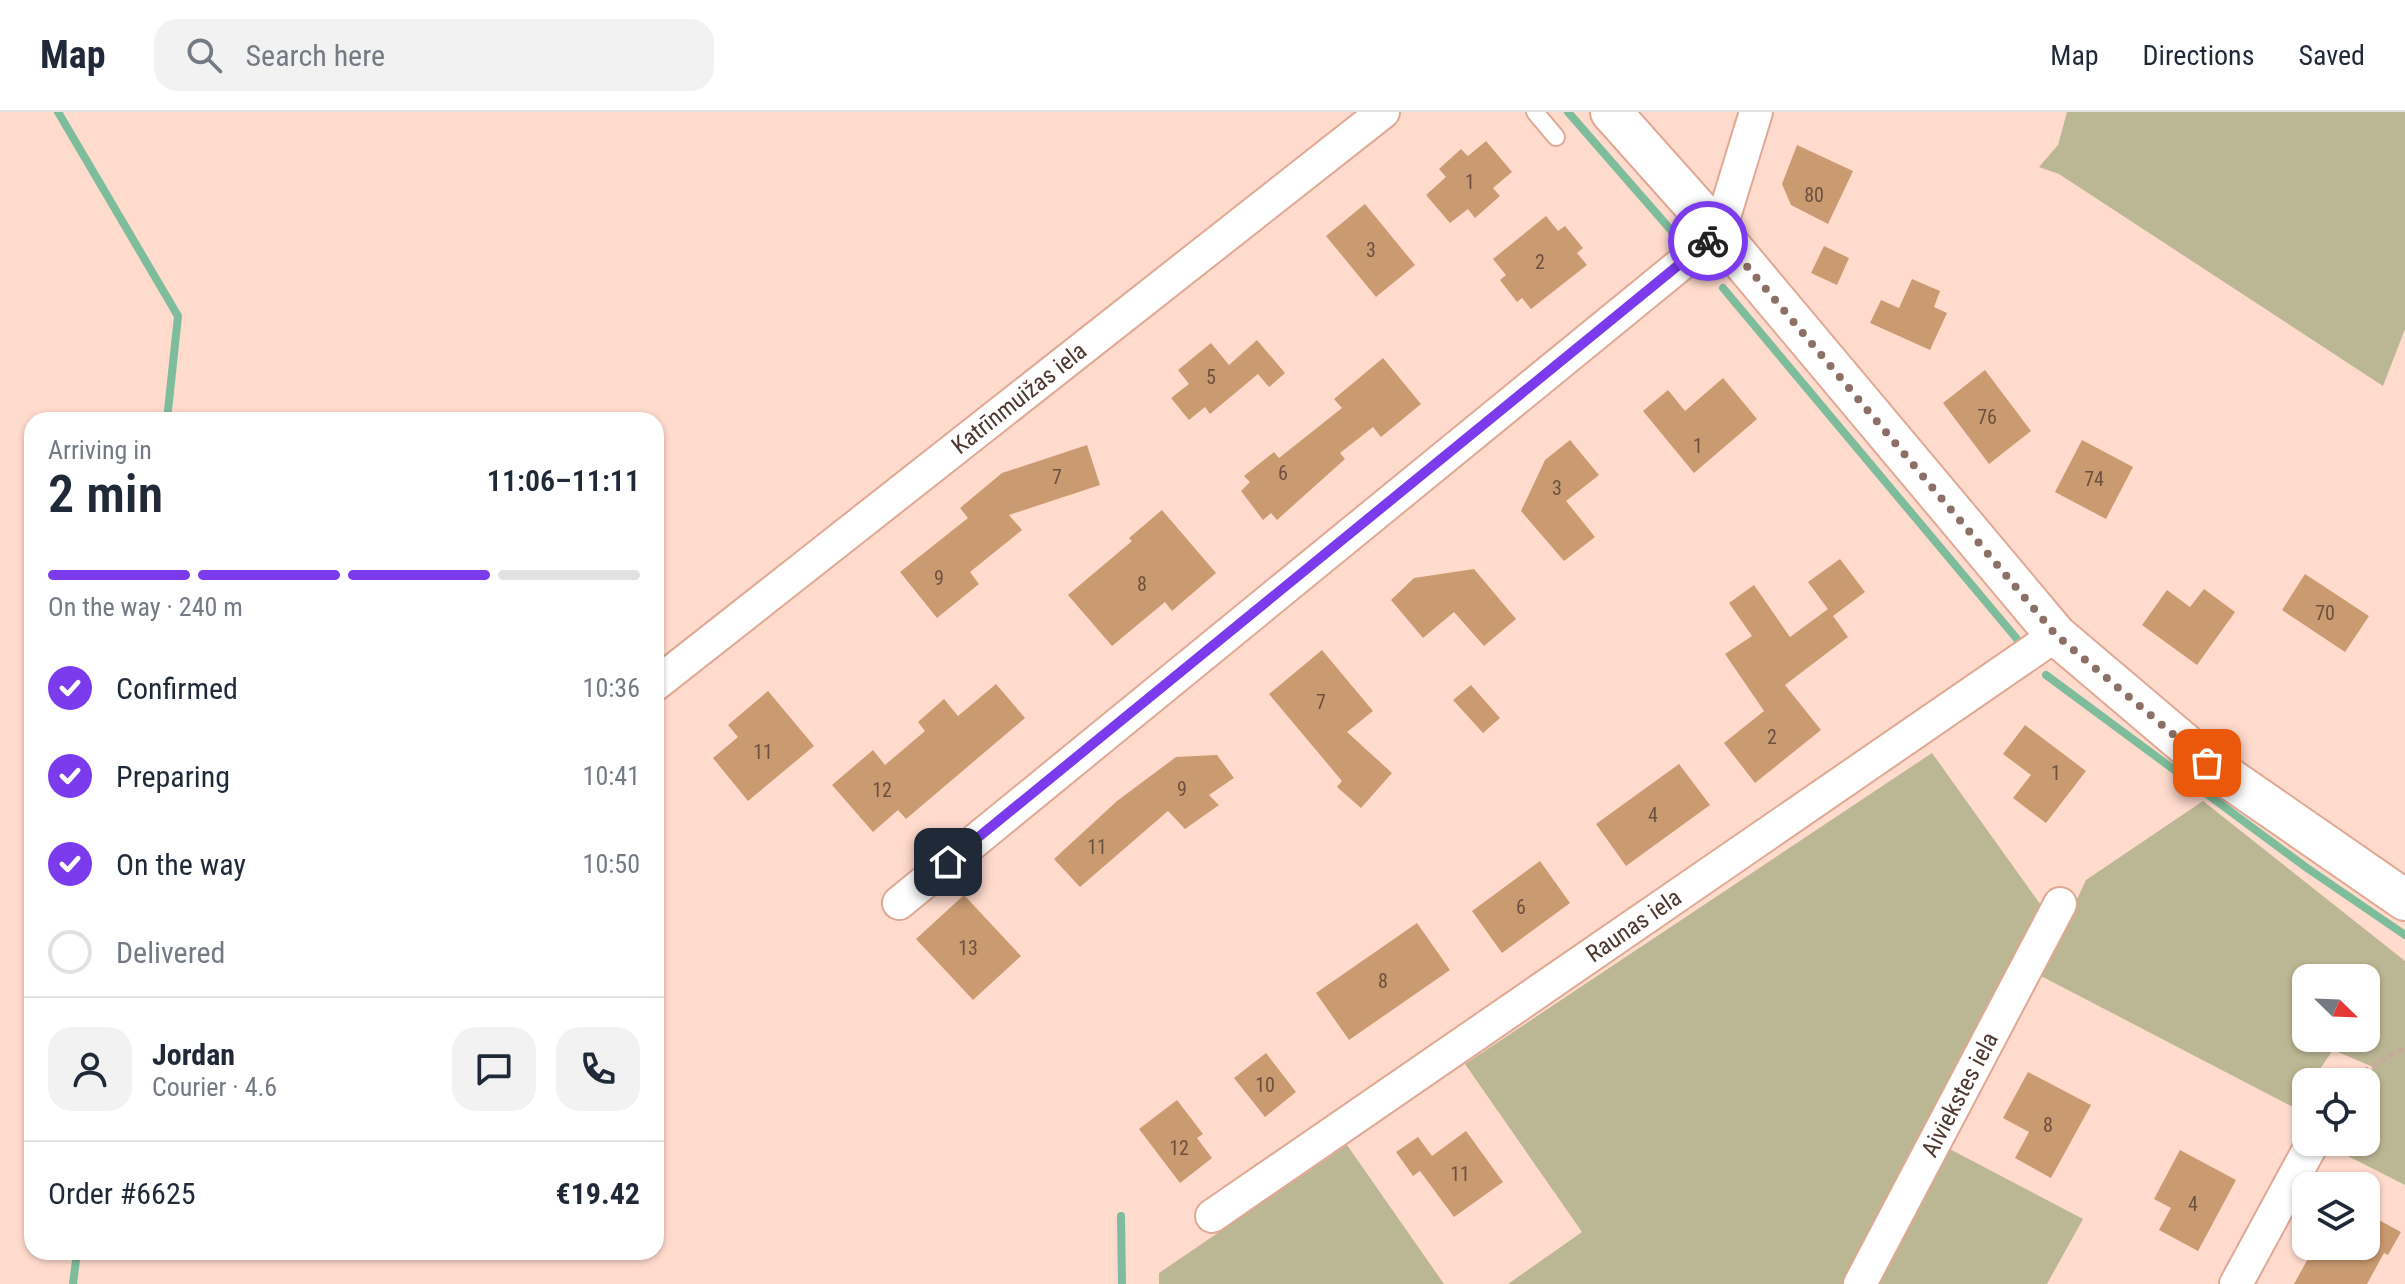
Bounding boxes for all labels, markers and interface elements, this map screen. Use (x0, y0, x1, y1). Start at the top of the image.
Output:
search box (154, 19, 714, 91)
text: Map (40, 33, 106, 77)
icon: search (182, 33, 226, 77)
text: Search here (246, 38, 385, 73)
text: Map (2050, 39, 2099, 72)
text: Directions (2143, 39, 2254, 72)
text: Saved (2298, 39, 2365, 72)
house number: 1 (1465, 170, 1475, 194)
house number: 80 (1804, 183, 1824, 207)
courier (1668, 201, 1748, 281)
icon: bike (1686, 219, 1730, 263)
house number: 3 (1366, 238, 1376, 262)
house number: 2 (1535, 250, 1545, 274)
street label: Katrīnmuižas iela (946, 337, 1092, 460)
house number: 5 (1206, 365, 1216, 389)
house number: 76 (1977, 405, 1997, 429)
house number: 1 (1693, 434, 1703, 458)
text: Arriving in (48, 435, 152, 465)
house number: 6 (1278, 461, 1288, 485)
text: 11:06–11:11 (487, 463, 640, 498)
text: 2 min (48, 464, 163, 525)
house number: 7 (1052, 465, 1062, 489)
house number: 74 (2084, 467, 2104, 491)
house number: 3 (1552, 476, 1562, 500)
house number: 9 (934, 566, 944, 590)
house number: 8 (1137, 572, 1147, 596)
text: On the way · 240 m (48, 592, 243, 622)
house number: 70 (2315, 601, 2335, 625)
icon: check (48, 666, 92, 710)
text: Confirmed (116, 671, 238, 706)
text: 10:36 (583, 673, 640, 703)
house number: 7 (1316, 690, 1326, 714)
house number: 2 (1767, 725, 1777, 749)
pin (2173, 729, 2241, 797)
house number: 11 (753, 740, 773, 764)
icon: bag (2185, 741, 2229, 785)
icon: check (48, 754, 92, 798)
text: Preparing (116, 759, 230, 794)
text: 10:41 (583, 761, 640, 791)
house number: 1 (2051, 761, 2061, 785)
house number: 9 (1177, 777, 1187, 801)
house number: 12 (872, 778, 892, 802)
house number: 4 (1648, 803, 1658, 827)
pin (914, 828, 982, 896)
house number: 11 (1087, 835, 1107, 859)
icon: home (926, 840, 970, 884)
icon: check (48, 842, 92, 886)
text: On the way (116, 847, 246, 882)
text: 10:50 (583, 849, 640, 879)
street label: Raunas iela (1581, 883, 1687, 968)
house number: 6 (1516, 895, 1526, 919)
text: Delivered (116, 935, 225, 970)
house number: 13 (958, 936, 978, 960)
north arrow (2292, 964, 2380, 1052)
map controls (2292, 964, 2380, 1260)
house number: 8 (1378, 969, 1388, 993)
button: person (48, 1027, 132, 1111)
button: chat (452, 1027, 536, 1111)
button: phone (556, 1027, 640, 1111)
street label: Aiviekstes iela (1915, 1028, 2004, 1162)
text: Jordan (152, 1037, 235, 1072)
button: locate (2292, 1068, 2380, 1156)
text: Courier · 4.6 (152, 1072, 277, 1102)
house number: 10 (1255, 1073, 1275, 1097)
house number: 8 (2043, 1113, 2053, 1137)
house number: 12 (1169, 1136, 1189, 1160)
house number: 11 (1450, 1162, 1470, 1186)
button: layers (2292, 1172, 2380, 1260)
text: Order #6625 (48, 1176, 196, 1211)
text: €19.42 (555, 1176, 640, 1211)
house number: 4 (2188, 1192, 2198, 1216)

